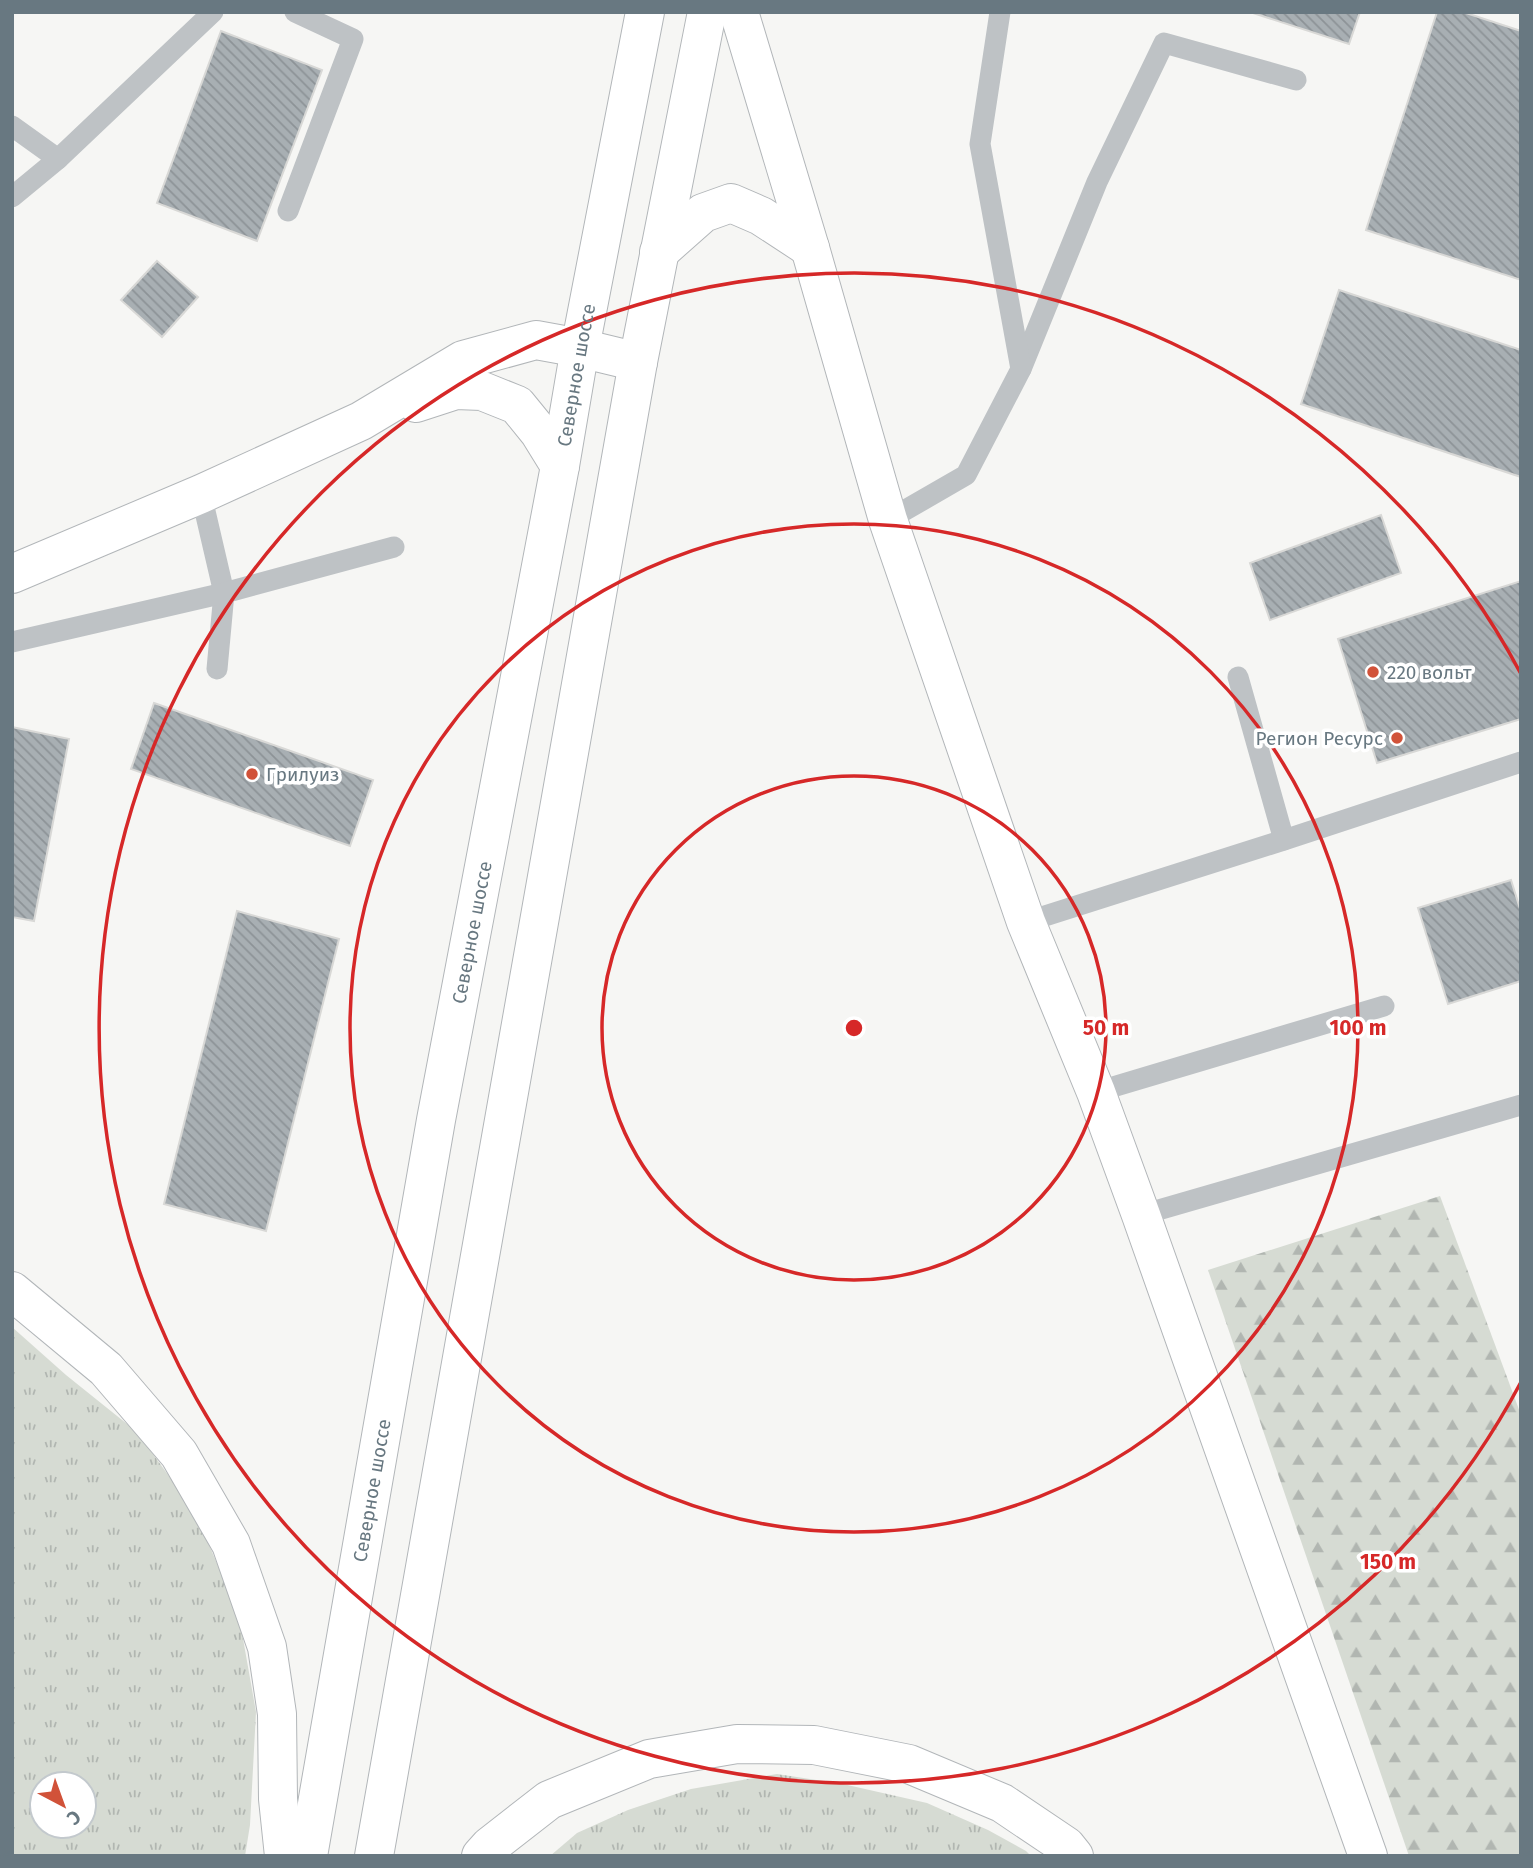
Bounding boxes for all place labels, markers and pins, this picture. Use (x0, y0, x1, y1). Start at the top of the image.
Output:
place label: 220 вольт (1387, 661, 1472, 684)
marker: 220 вольт (1365, 664, 1381, 680)
place label: Регион Ресурс (1256, 727, 1383, 750)
marker: Регион Ресурс (1389, 730, 1405, 746)
place label: Грилуиз (266, 763, 340, 786)
marker: Грилуиз (244, 766, 260, 782)
centre of rings (842, 1016, 866, 1040)

